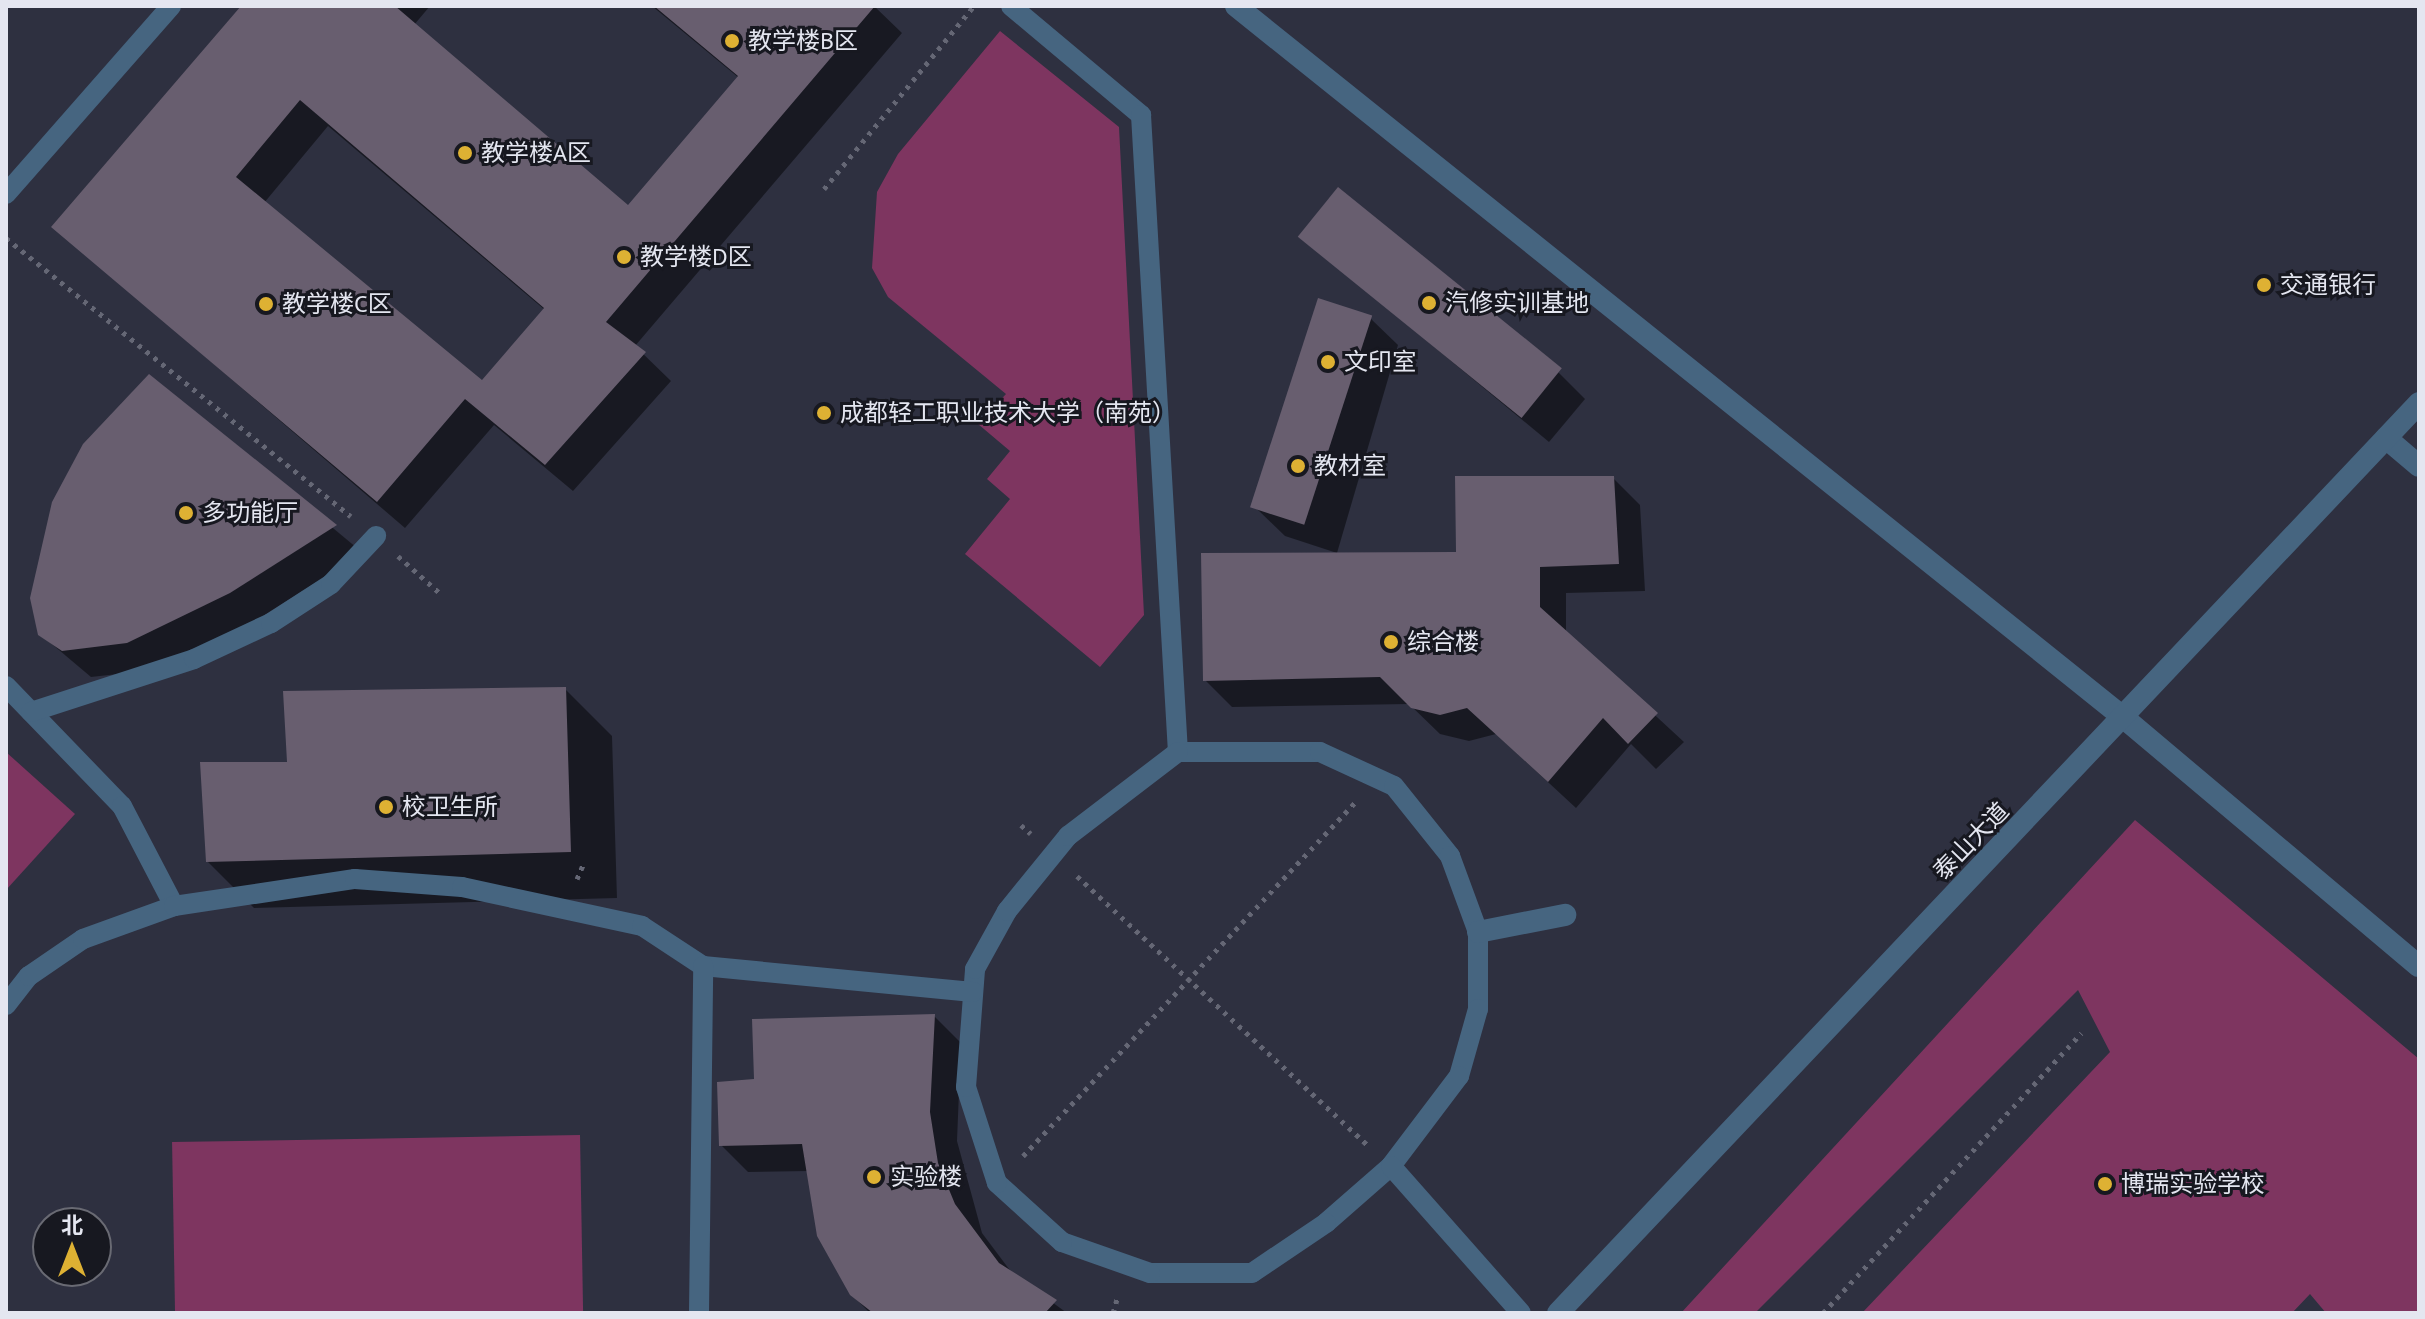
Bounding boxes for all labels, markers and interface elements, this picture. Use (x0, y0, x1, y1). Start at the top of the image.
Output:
place label: 教学楼B区 (748, 27, 858, 55)
marker: 教学楼B区 (723, 32, 741, 50)
place label: 教学楼A区 (481, 139, 591, 167)
marker: 教学楼A区 (456, 144, 474, 162)
place label: 教学楼D区 (640, 243, 752, 271)
marker: 教学楼D区 (615, 248, 633, 266)
place label: 交通银行 (2280, 271, 2376, 299)
marker: 交通银行 (2255, 276, 2273, 294)
place label: 汽修实训基地 (1445, 289, 1589, 317)
place label: 教学楼C区 (282, 290, 392, 318)
marker: 汽修实训基地 (1420, 294, 1438, 312)
marker: 教学楼C区 (257, 295, 275, 313)
place label: 文印室 (1344, 348, 1416, 376)
marker: 文印室 (1319, 353, 1337, 371)
place label: 成都轻工职业技术大学（南苑） (840, 399, 1176, 427)
marker: 成都轻工职业技术大学（南苑） (815, 404, 833, 422)
place label: 教材室 (1314, 452, 1386, 480)
marker: 教材室 (1289, 457, 1307, 475)
place label: 多功能厅 (202, 499, 298, 527)
marker: 多功能厅 (177, 504, 195, 522)
place label: 综合楼 (1407, 628, 1479, 656)
marker: 综合楼 (1382, 633, 1400, 651)
place label: 校卫生所 (402, 793, 498, 821)
street label: 泰山大道 (1927, 796, 2015, 886)
marker: 校卫生所 (377, 798, 395, 816)
place label: 实验楼 (890, 1163, 962, 1191)
marker: 实验楼 (865, 1168, 883, 1186)
place label: 博瑞实验学校 (2121, 1170, 2265, 1198)
marker: 博瑞实验学校 (2096, 1175, 2114, 1193)
north arrow (32, 1207, 112, 1287)
text: 北 (61, 1211, 83, 1239)

